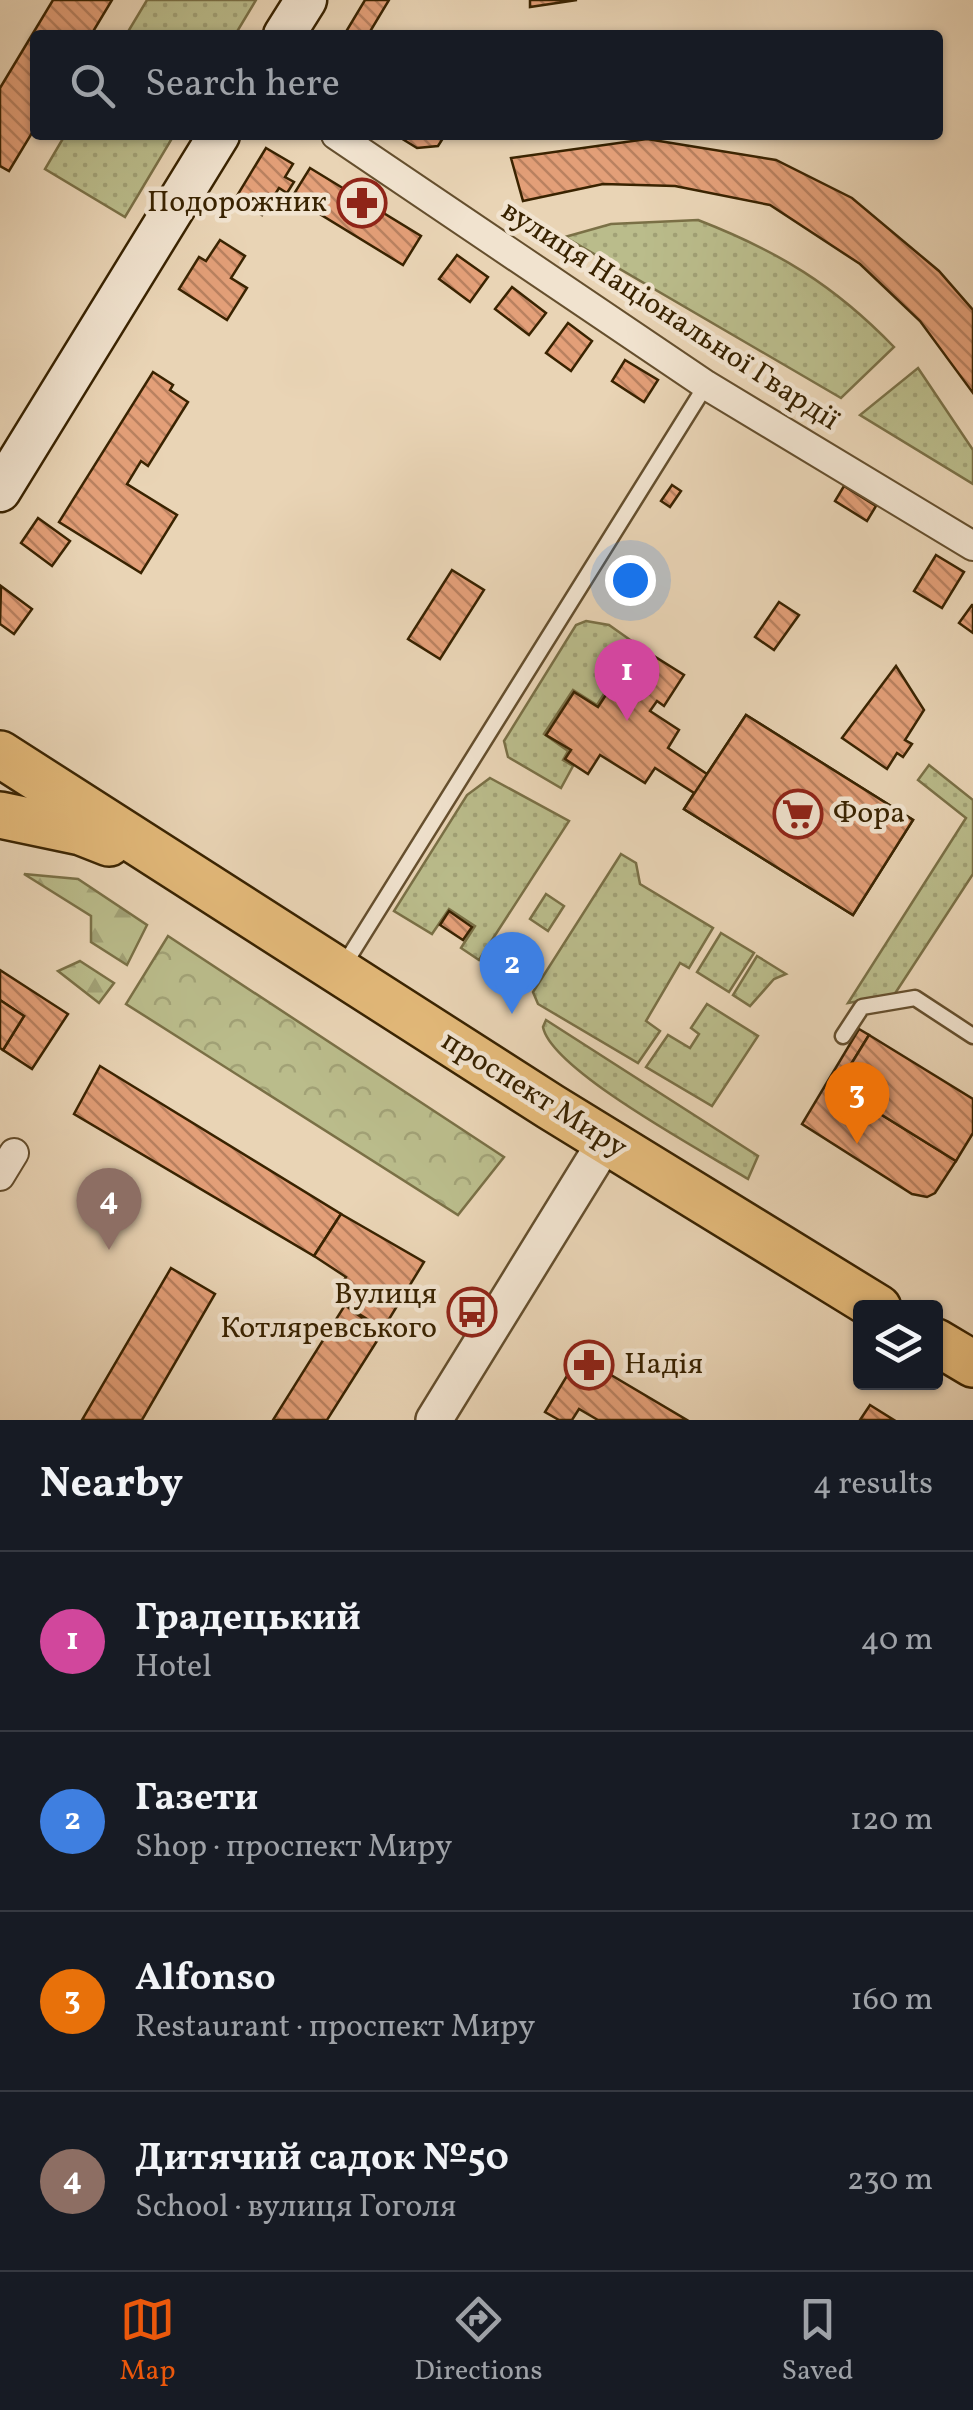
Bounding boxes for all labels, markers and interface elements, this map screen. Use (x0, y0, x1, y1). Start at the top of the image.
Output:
search box (30, 30, 943, 140)
icon: search (65, 58, 120, 113)
text: Search here (145, 59, 340, 112)
pharmacy icon: Подорожник (336, 177, 388, 229)
place label: Подорожник (147, 182, 327, 224)
street label: вулиця Національної Гвардії (493, 191, 847, 441)
your location (605, 555, 656, 606)
pin: 1 (594, 638, 660, 721)
supermarket icon: Фора (772, 788, 824, 840)
place label: Фора (833, 793, 905, 835)
pin: 2 (480, 932, 544, 1014)
street label: проспект Миру (433, 1021, 635, 1169)
pin: 3 (824, 1062, 890, 1144)
pin: 4 (76, 1168, 142, 1250)
place label: Вулиця Котляревського (220, 1274, 437, 1350)
bus stop icon: Вулиця Котляревського (446, 1286, 498, 1338)
map controls (853, 1300, 943, 1390)
button: layers (853, 1300, 943, 1390)
pharmacy icon: Надія (563, 1339, 615, 1391)
place label: Надія (624, 1344, 703, 1386)
text: Nearby (40, 1456, 183, 1515)
text: 4 results (813, 1463, 933, 1507)
text: Градецький (135, 1593, 361, 1646)
text: 1 (66, 1619, 79, 1663)
text: 40 m (861, 1619, 933, 1663)
text: Hotel (135, 1646, 212, 1690)
text: Газети (135, 1773, 258, 1826)
text: 2 (64, 1799, 81, 1843)
text: 120 m (850, 1799, 933, 1843)
text: Shop · проспект Миру (135, 1826, 452, 1870)
text: Alfonso (135, 1953, 276, 2006)
text: 3 (64, 1979, 81, 2023)
text: 160 m (850, 1979, 933, 2023)
text: Restaurant · проспект Миру (135, 2006, 535, 2050)
text: Дитячий садок №50 (135, 2133, 509, 2186)
text: 4 (63, 2159, 82, 2203)
text: 230 m (847, 2159, 933, 2203)
text: School · вулиця Гоголя (135, 2186, 456, 2230)
tab: Map (119, 2292, 175, 2391)
tab: Directions (414, 2292, 543, 2391)
tab: Saved (781, 2292, 854, 2391)

